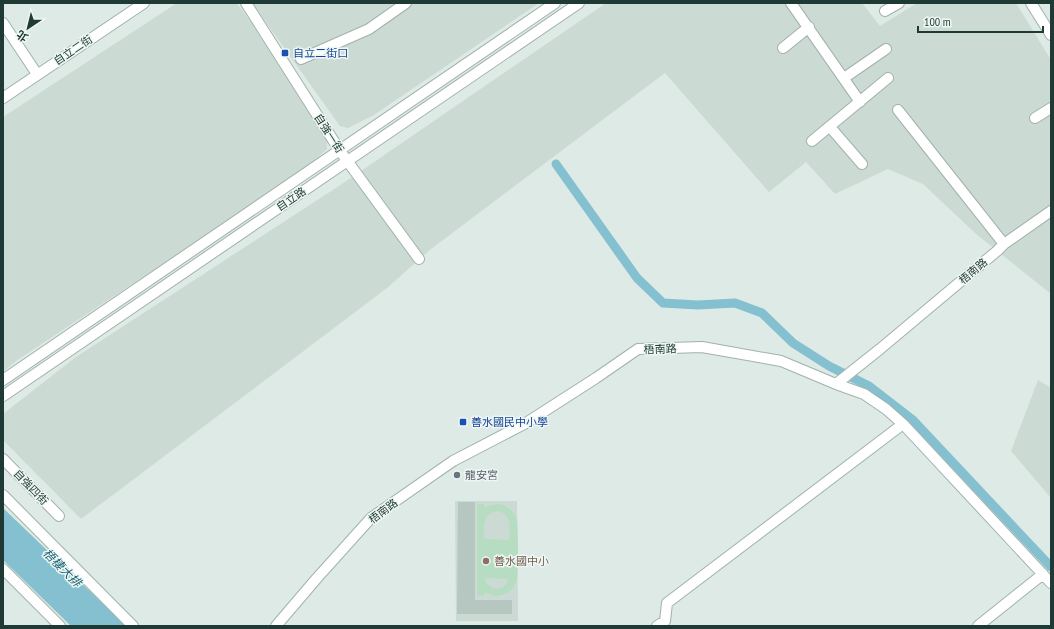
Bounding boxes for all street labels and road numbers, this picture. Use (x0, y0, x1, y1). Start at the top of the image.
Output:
street label: 自立二街 (51, 32, 95, 68)
street label: 自強一街 (311, 111, 347, 155)
street label: 自立路 (273, 184, 309, 214)
street label: 梧南路 (956, 255, 990, 287)
street label: 梧南路 (643, 341, 677, 357)
street label: 自強四街 (11, 466, 51, 508)
street label: 梧南路 (366, 495, 400, 527)

